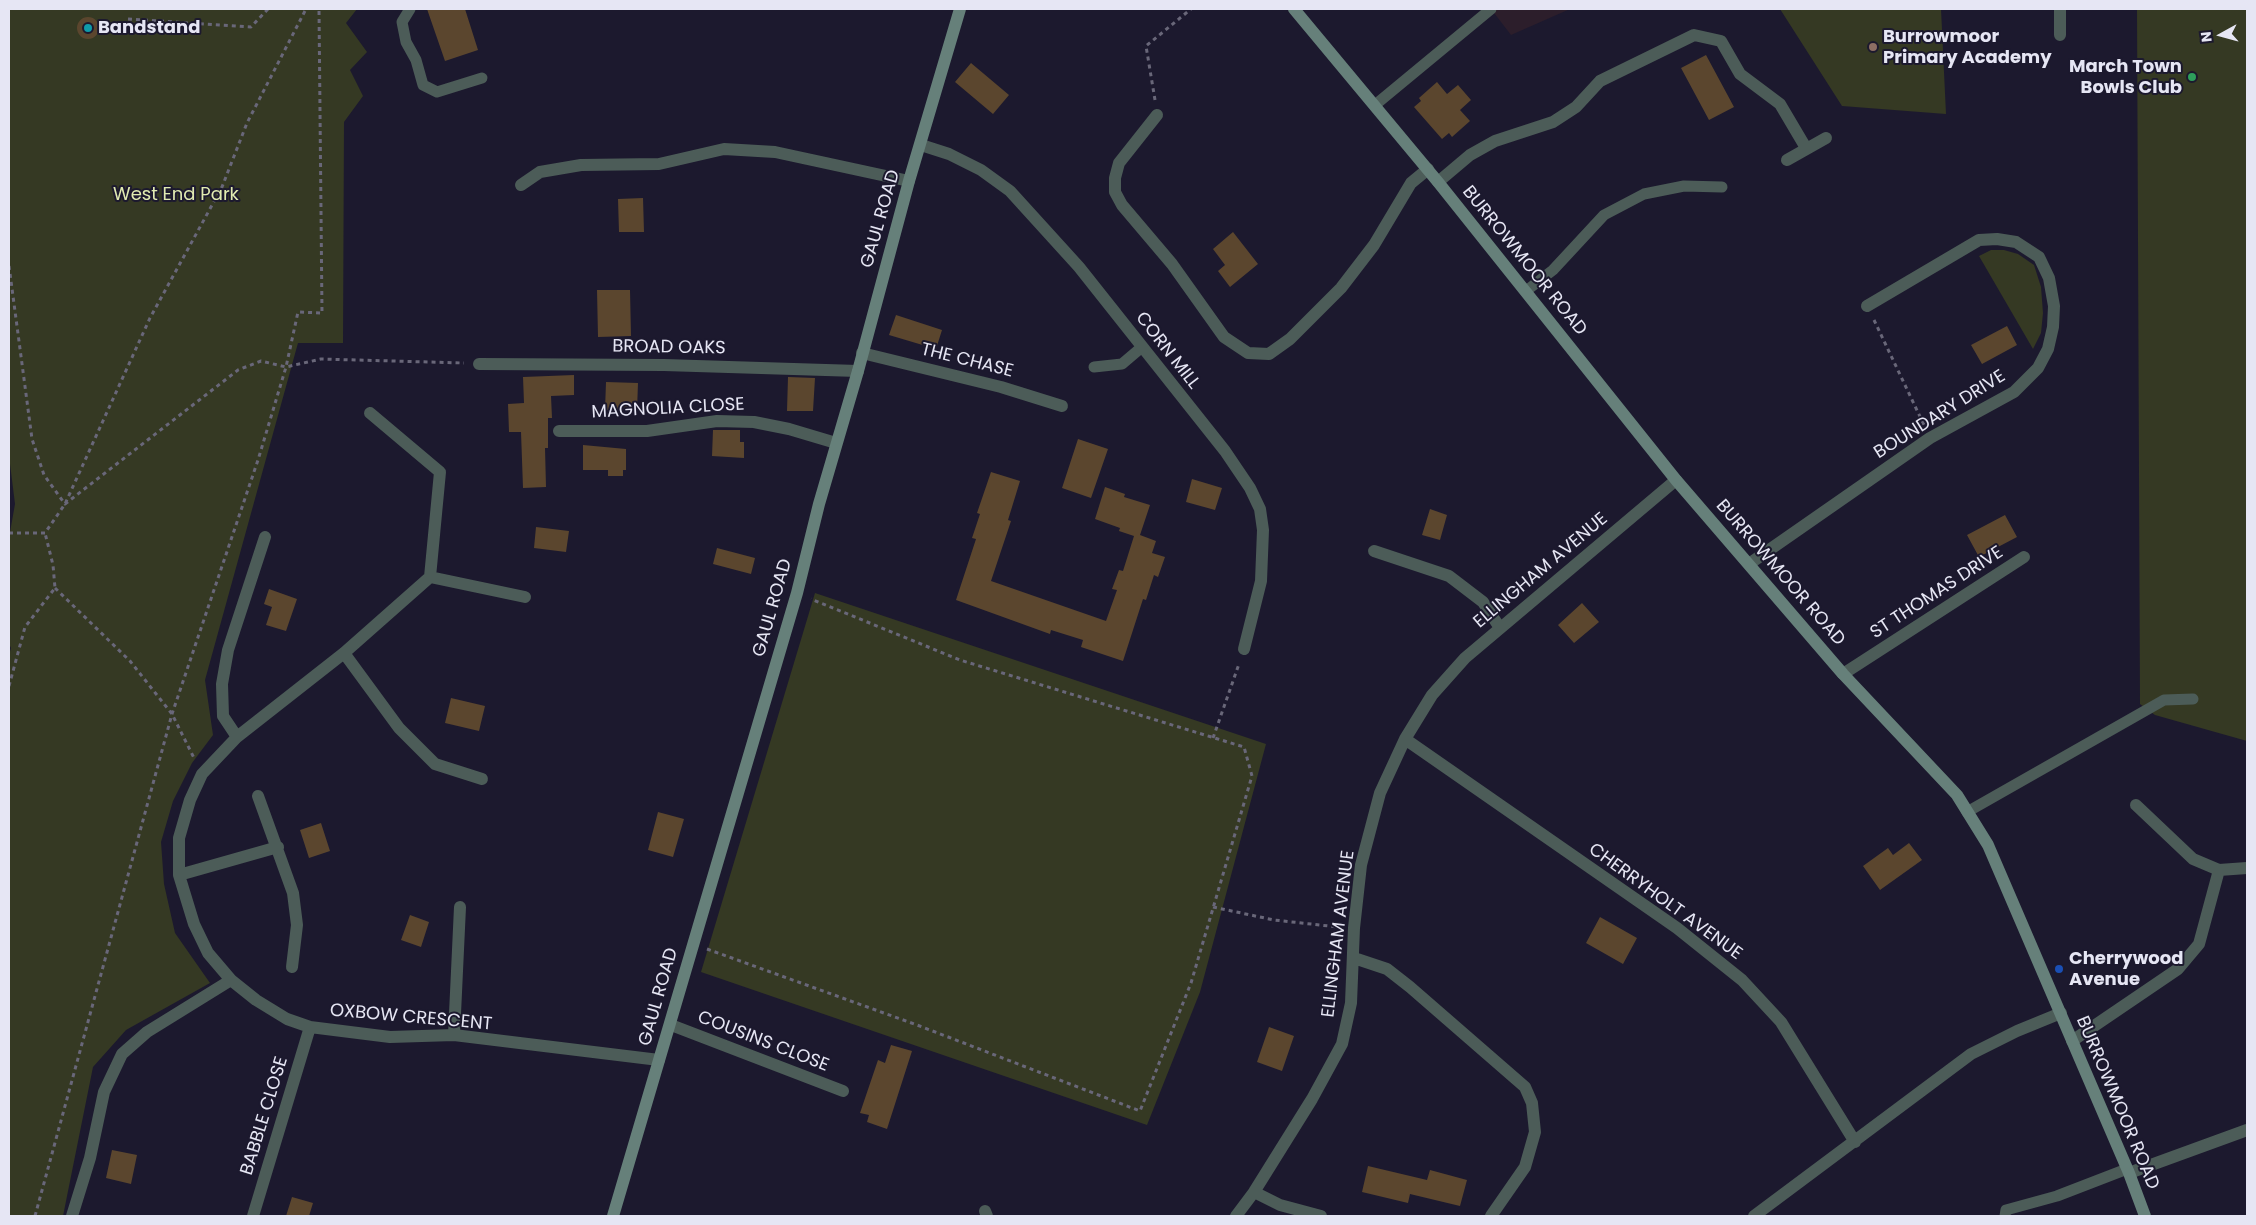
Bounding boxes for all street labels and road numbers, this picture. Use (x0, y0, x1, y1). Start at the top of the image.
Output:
street label: GAUL ROAD (857, 168, 905, 270)
street label: BURROWMOOR ROAD (1457, 182, 1591, 340)
street label: CORN MILL (1130, 308, 1204, 394)
street label: BROAD OAKS (612, 336, 726, 360)
street label: THE CHASE (919, 339, 1015, 383)
street label: BOUNDARY DRIVE (1870, 366, 2010, 464)
street label: MAGNOLIA CLOSE (591, 394, 745, 424)
street label: BURROWMOOR ROAD (1711, 496, 1849, 650)
street label: ELLINGHAM AVENUE (1470, 509, 1612, 633)
street label: ST THOMAS DRIVE (1867, 542, 2007, 644)
street label: GAUL ROAD (749, 557, 797, 659)
street label: CHERRYHOLT AVENUE (1584, 839, 1746, 965)
street label: ELLINGHAM AVENUE (1318, 849, 1360, 1019)
street label: GAUL ROAD (635, 946, 683, 1048)
street label: OXBOW CRESCENT (329, 1000, 493, 1036)
street label: COUSINS CLOSE (694, 1007, 832, 1077)
street label: BURROWMOOR ROAD (2071, 1013, 2163, 1193)
street label: BABBLE CLOSE (237, 1054, 293, 1178)

